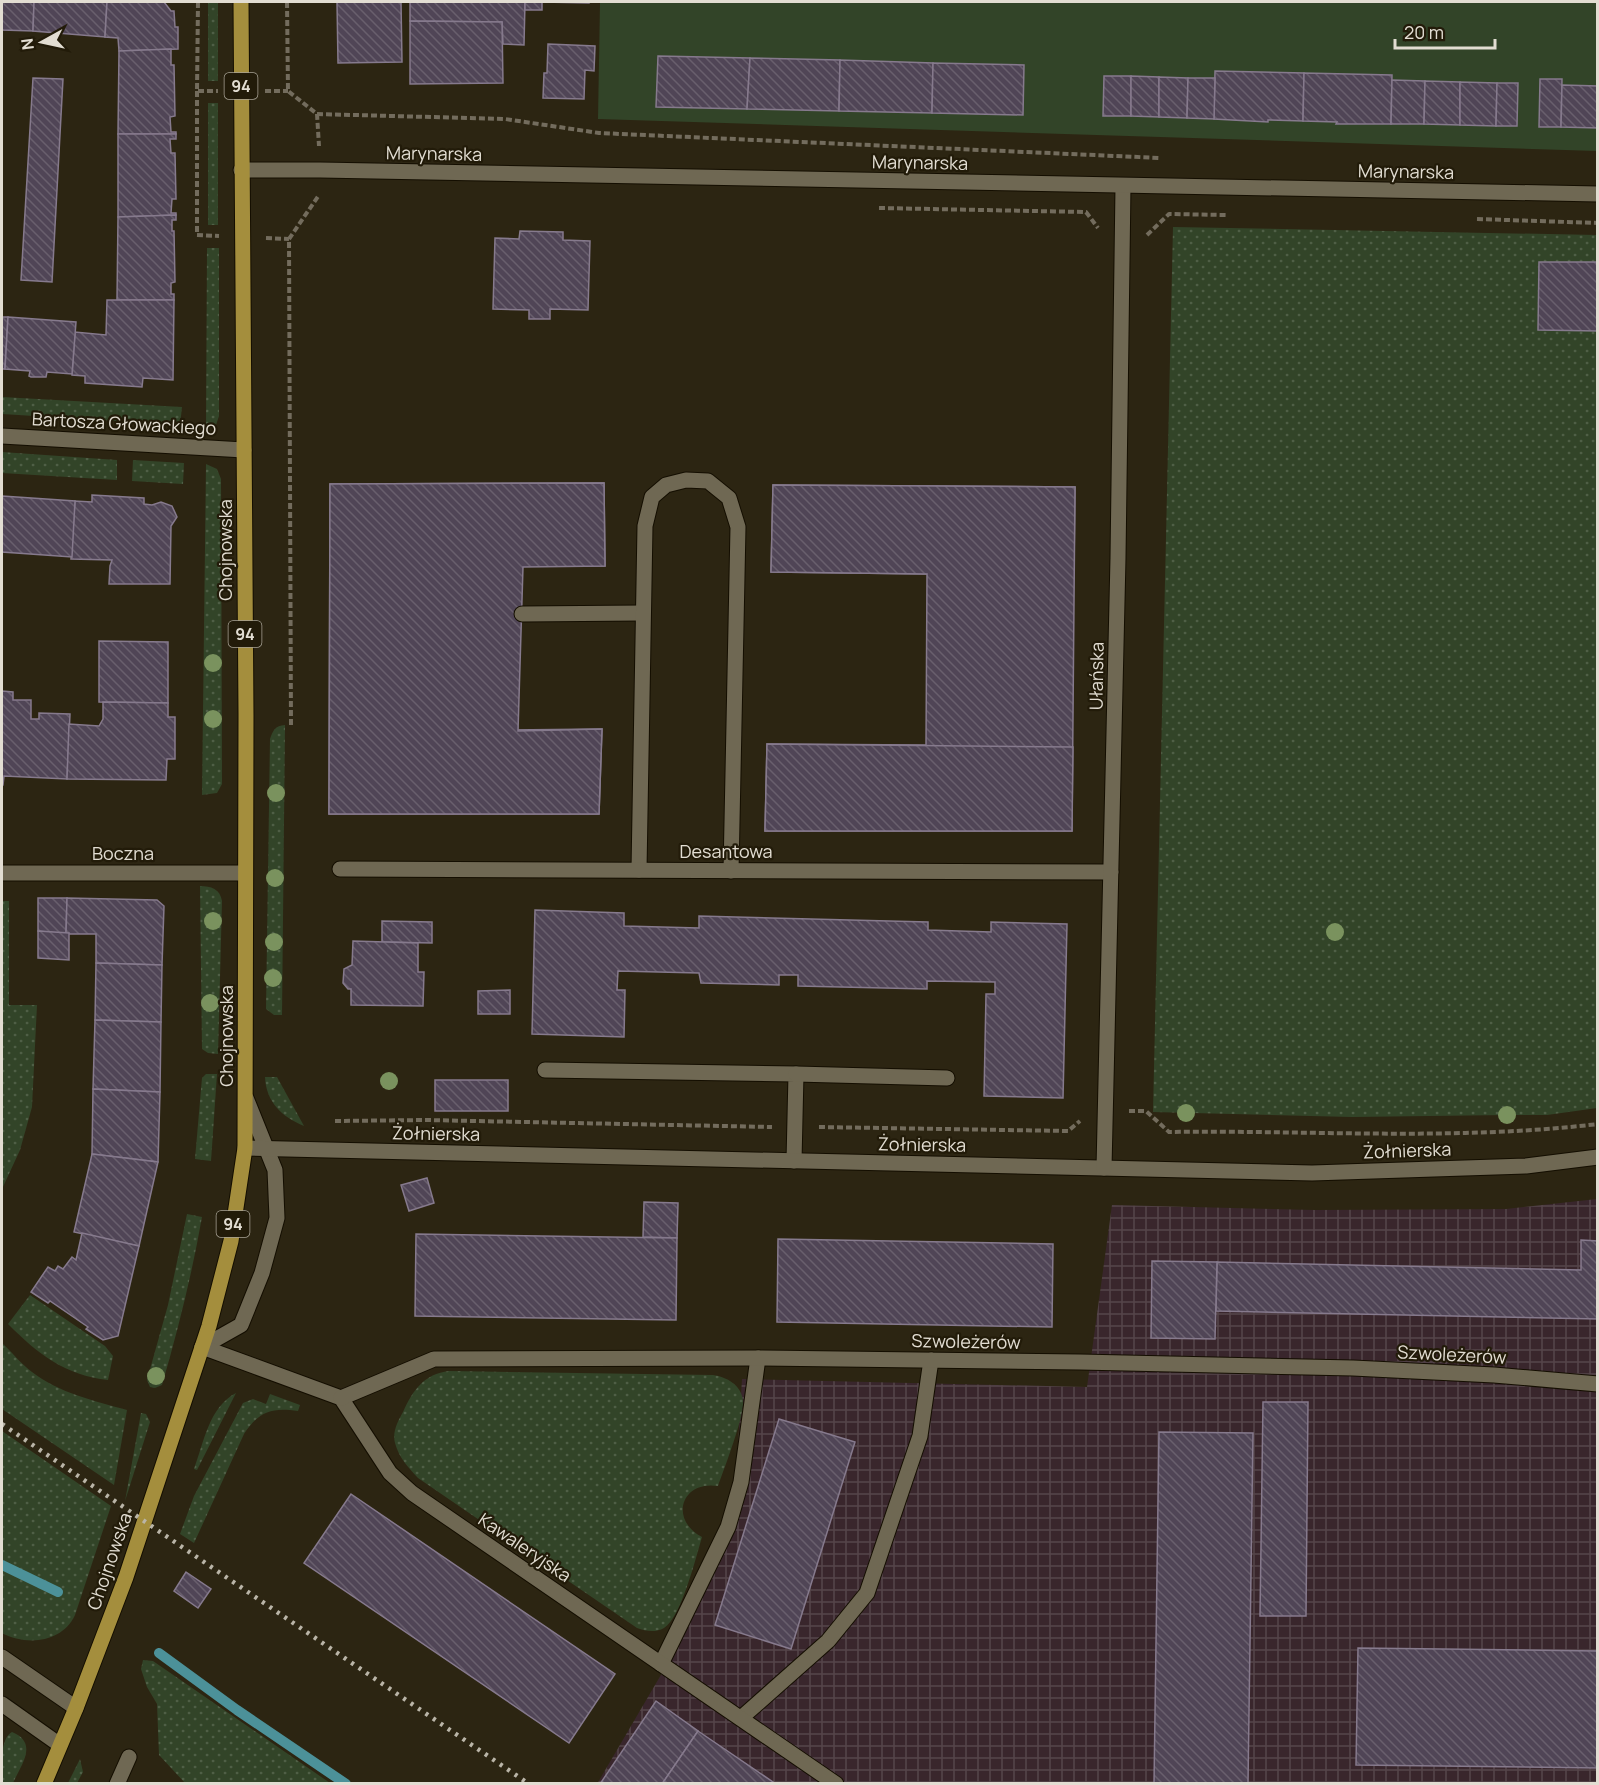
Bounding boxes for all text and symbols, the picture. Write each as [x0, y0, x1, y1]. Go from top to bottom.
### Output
north arrow [12, 12, 72, 72]
scale bar [1395, 12, 1496, 50]
text: 20 m [1404, 20, 1444, 44]
text: N [15, 37, 39, 51]
road number: 94 [224, 73, 258, 99]
street label: Marynarska [386, 140, 482, 166]
street label: Marynarska [872, 149, 968, 175]
street label: Marynarska [1358, 158, 1454, 184]
street label: Bartosza Głowackiego [31, 406, 217, 440]
street label: Chojnowska [213, 499, 237, 601]
road number: 94 [228, 621, 262, 647]
street label: Ułańska [1083, 642, 1109, 710]
street label: Desantowa [679, 839, 773, 863]
street label: Boczna [92, 841, 154, 865]
street label: Chojnowska [214, 985, 238, 1087]
street label: Żołnierska [392, 1120, 480, 1146]
street label: Żołnierska [878, 1131, 966, 1157]
street label: Żołnierska [1362, 1136, 1452, 1164]
road number: 94 [216, 1211, 250, 1237]
street label: Szwoleżerów [911, 1328, 1021, 1354]
street label: Szwoleżerów [1397, 1339, 1507, 1369]
street label: Kawaleryjska [474, 1507, 576, 1587]
street label: Chojnowska [81, 1509, 137, 1613]

